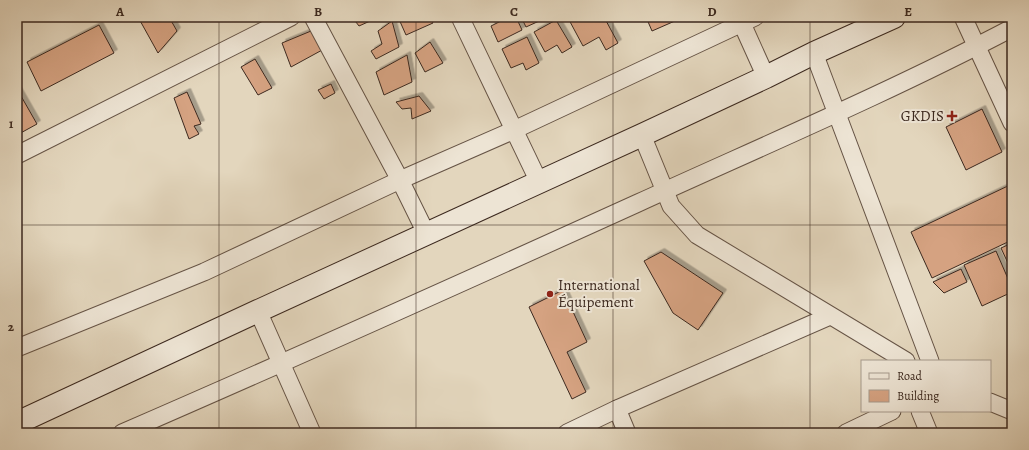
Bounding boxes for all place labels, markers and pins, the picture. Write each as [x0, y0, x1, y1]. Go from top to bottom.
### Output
place label: GKDIS [901, 106, 944, 126]
marker: GKDIS [947, 111, 957, 121]
place label: International Équipement [558, 275, 640, 312]
marker: International Équipement [545, 289, 555, 299]

